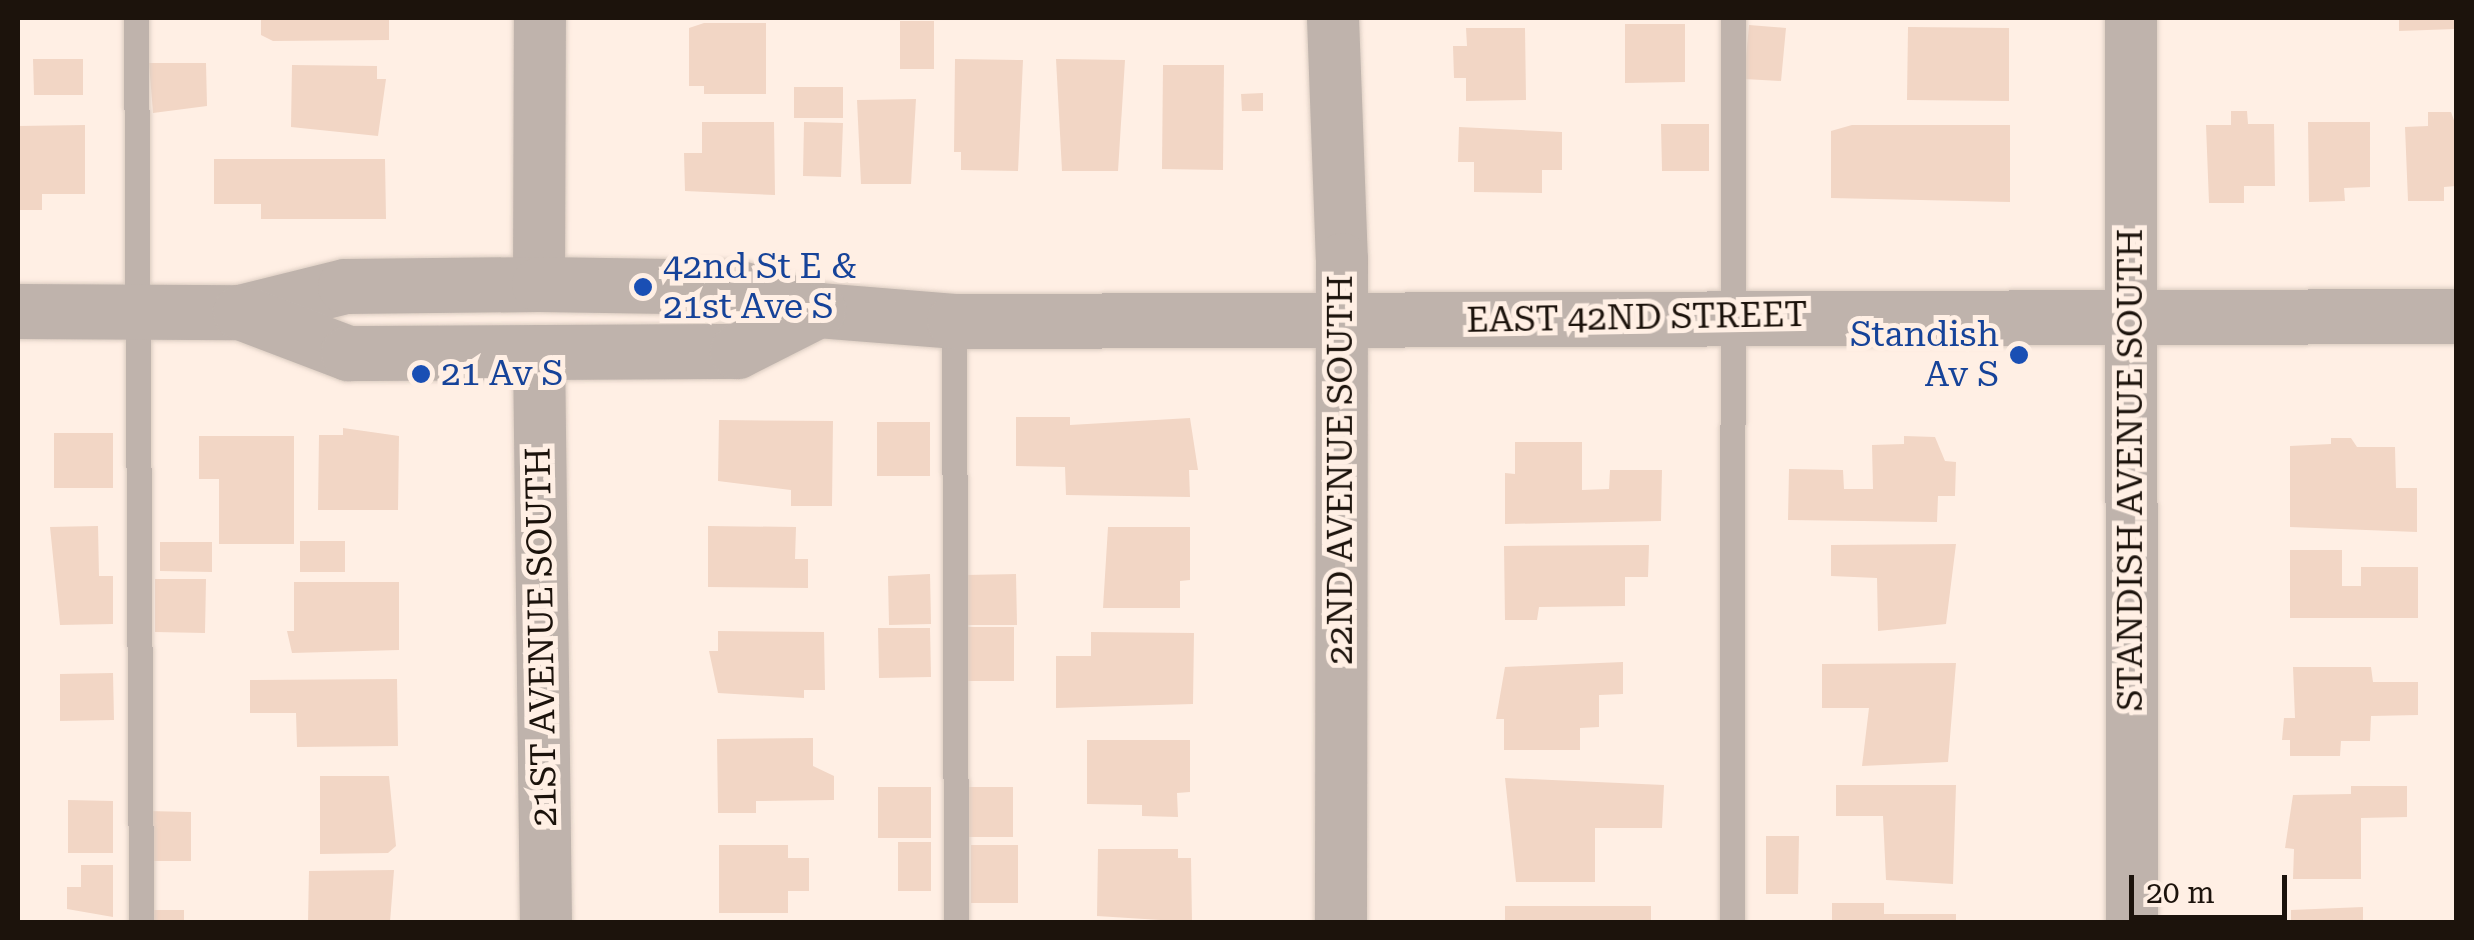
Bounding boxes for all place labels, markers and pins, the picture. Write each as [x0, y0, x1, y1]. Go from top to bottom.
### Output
place label: 42nd St E & 21st Ave S [663, 246, 857, 328]
marker: 42nd St E & 21st Ave S [632, 276, 654, 298]
place label: Standish Av S [1850, 314, 1999, 396]
marker: Standish Av S [2008, 344, 2030, 366]
place label: 21 Av S [441, 353, 563, 395]
marker: 21 Av S [410, 363, 432, 385]

